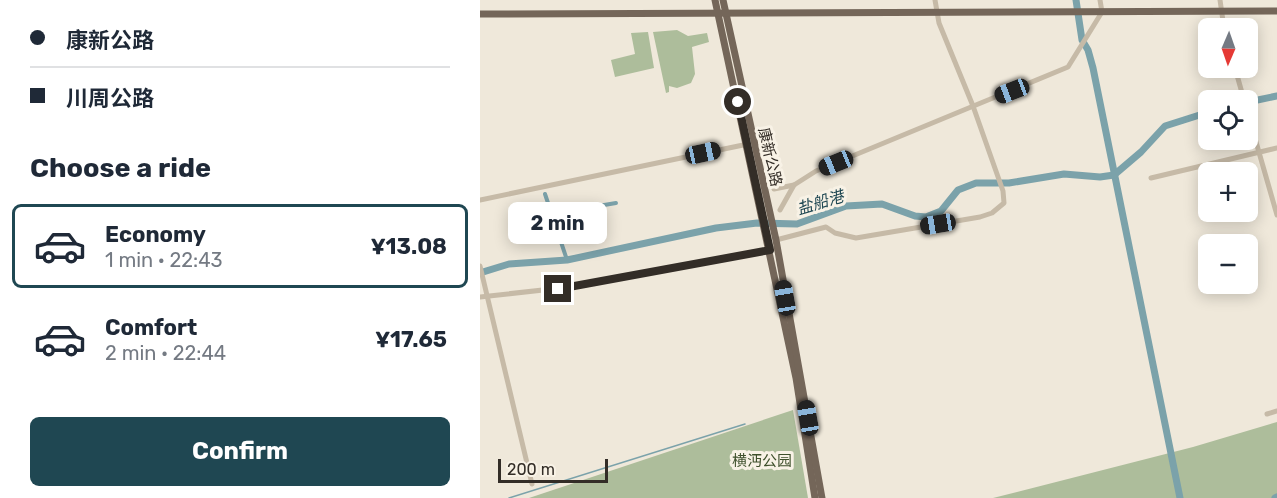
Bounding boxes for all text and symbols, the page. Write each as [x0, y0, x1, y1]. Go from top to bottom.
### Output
north arrow [1198, 18, 1258, 78]
map controls [1198, 18, 1258, 294]
text: 康新公路 [66, 27, 154, 54]
car [992, 76, 1032, 106]
text: 川周公路 [66, 85, 154, 112]
route start [724, 88, 751, 115]
button: locate [1198, 90, 1258, 150]
street label: 康新公路 [754, 126, 786, 188]
car [684, 140, 722, 166]
car [816, 148, 856, 178]
text: Choose a ride [30, 152, 211, 184]
button: + [1198, 162, 1258, 222]
water label: 盐船港 [794, 186, 848, 219]
callout: 2 min [508, 202, 608, 244]
text: 2 min [530, 211, 585, 235]
car [919, 212, 957, 236]
icon: car [33, 219, 87, 273]
text: Economy [105, 221, 206, 248]
text: ¥13.08 [370, 233, 447, 260]
button: − [1198, 234, 1258, 294]
text: 1 min · 22:43 [105, 248, 223, 272]
route end [544, 275, 571, 302]
car [773, 279, 797, 317]
icon: car [33, 312, 87, 366]
text: Comfort [105, 314, 197, 341]
text: ¥17.65 [375, 326, 447, 353]
text: 2 min · 22:44 [105, 341, 226, 365]
car [796, 399, 820, 437]
button: Confirm [30, 417, 450, 486]
park label: 横沔公园 [732, 452, 792, 470]
scale bar [498, 456, 608, 484]
text: 200 m [507, 460, 555, 479]

